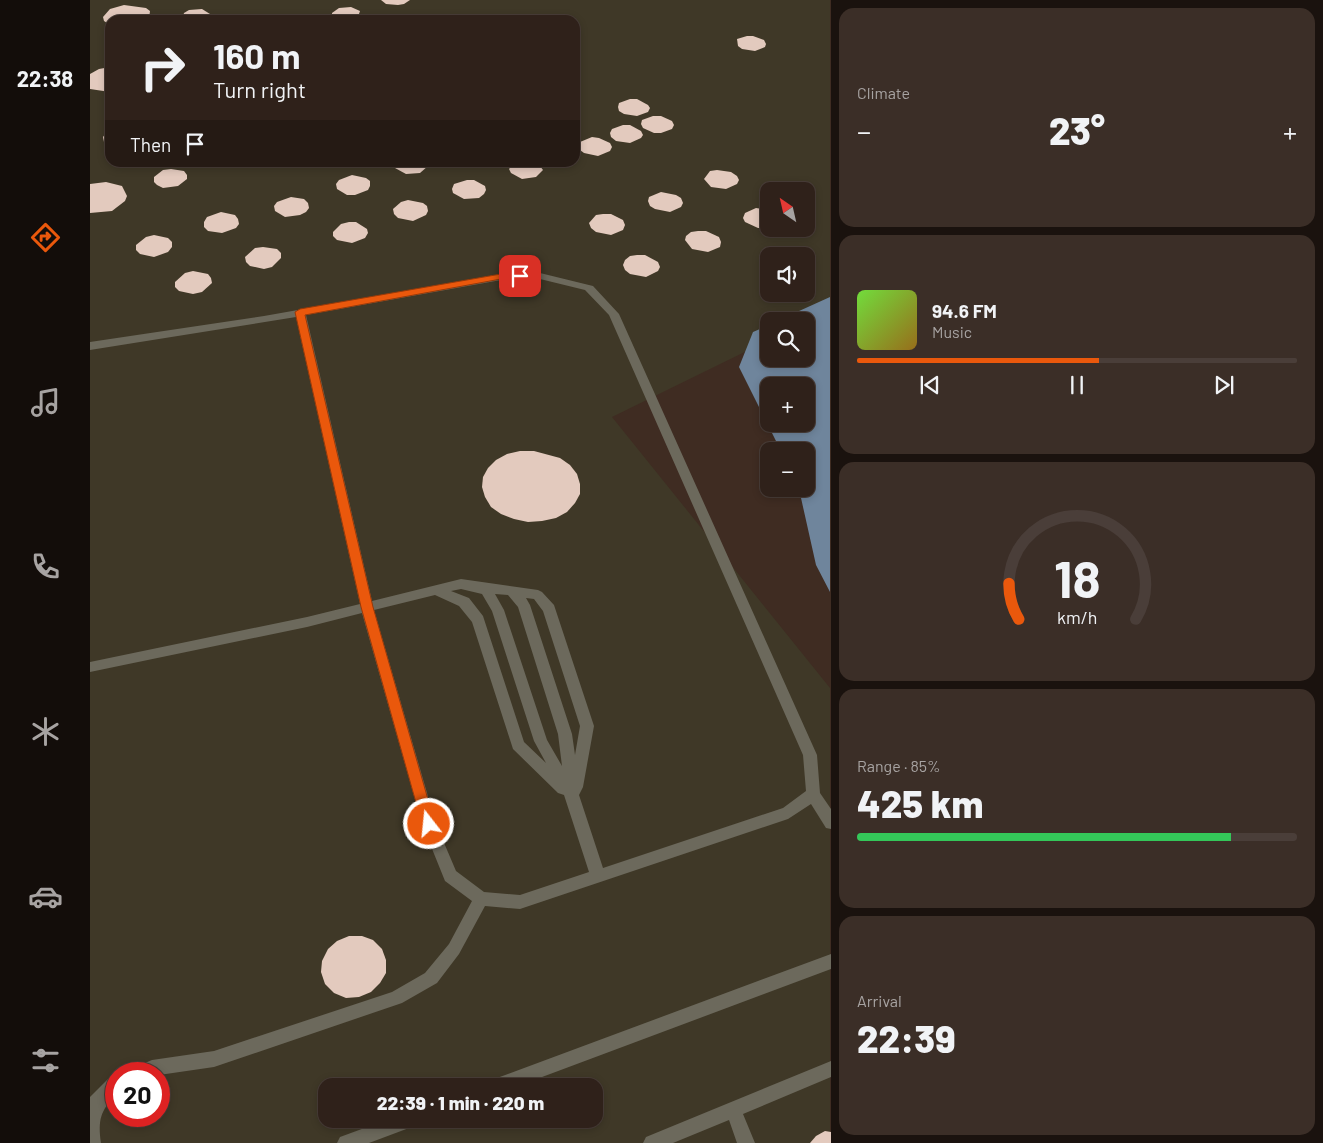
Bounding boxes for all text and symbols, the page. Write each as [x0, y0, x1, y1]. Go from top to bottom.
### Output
text: 160 m [213, 34, 300, 76]
icon: right [130, 35, 195, 100]
text: 22:38 [17, 65, 73, 91]
text: Turn right [213, 76, 306, 102]
text: Climate [857, 83, 910, 102]
text: 23° [1049, 107, 1105, 153]
text: − [857, 114, 871, 148]
text: + [1283, 114, 1297, 148]
icon: arrive [181, 130, 209, 158]
text: Then [130, 133, 171, 156]
north arrow [760, 182, 815, 238]
map controls [760, 182, 815, 497]
icon: directions [28, 220, 63, 255]
button: sound [760, 247, 815, 302]
pin [499, 255, 541, 297]
icon: arrive [506, 262, 534, 290]
text: 94.6 FM [932, 299, 997, 322]
button: search [760, 312, 815, 367]
text: Music [932, 322, 972, 341]
icon: previous [916, 371, 944, 399]
icon: pause [1063, 371, 1091, 399]
icon: next [1210, 371, 1238, 399]
button: + [760, 377, 815, 432]
icon: music [28, 385, 63, 420]
button: − [760, 442, 815, 497]
text: 18 [1054, 546, 1100, 608]
icon: phone [28, 549, 63, 584]
text: km/h [1057, 606, 1097, 628]
icon: climate [28, 714, 63, 749]
text: Range · 85% [857, 756, 941, 775]
text: 425 km [857, 780, 983, 826]
position arrow [402, 797, 454, 849]
icon: car [28, 879, 63, 914]
text: Arrival [857, 991, 902, 1010]
text: 22:39 [857, 1015, 955, 1061]
icon: filters [28, 1043, 63, 1078]
speed limit sign: 20 [105, 1062, 170, 1127]
text: 22:39 · 1 min · 220 m [377, 1091, 544, 1114]

